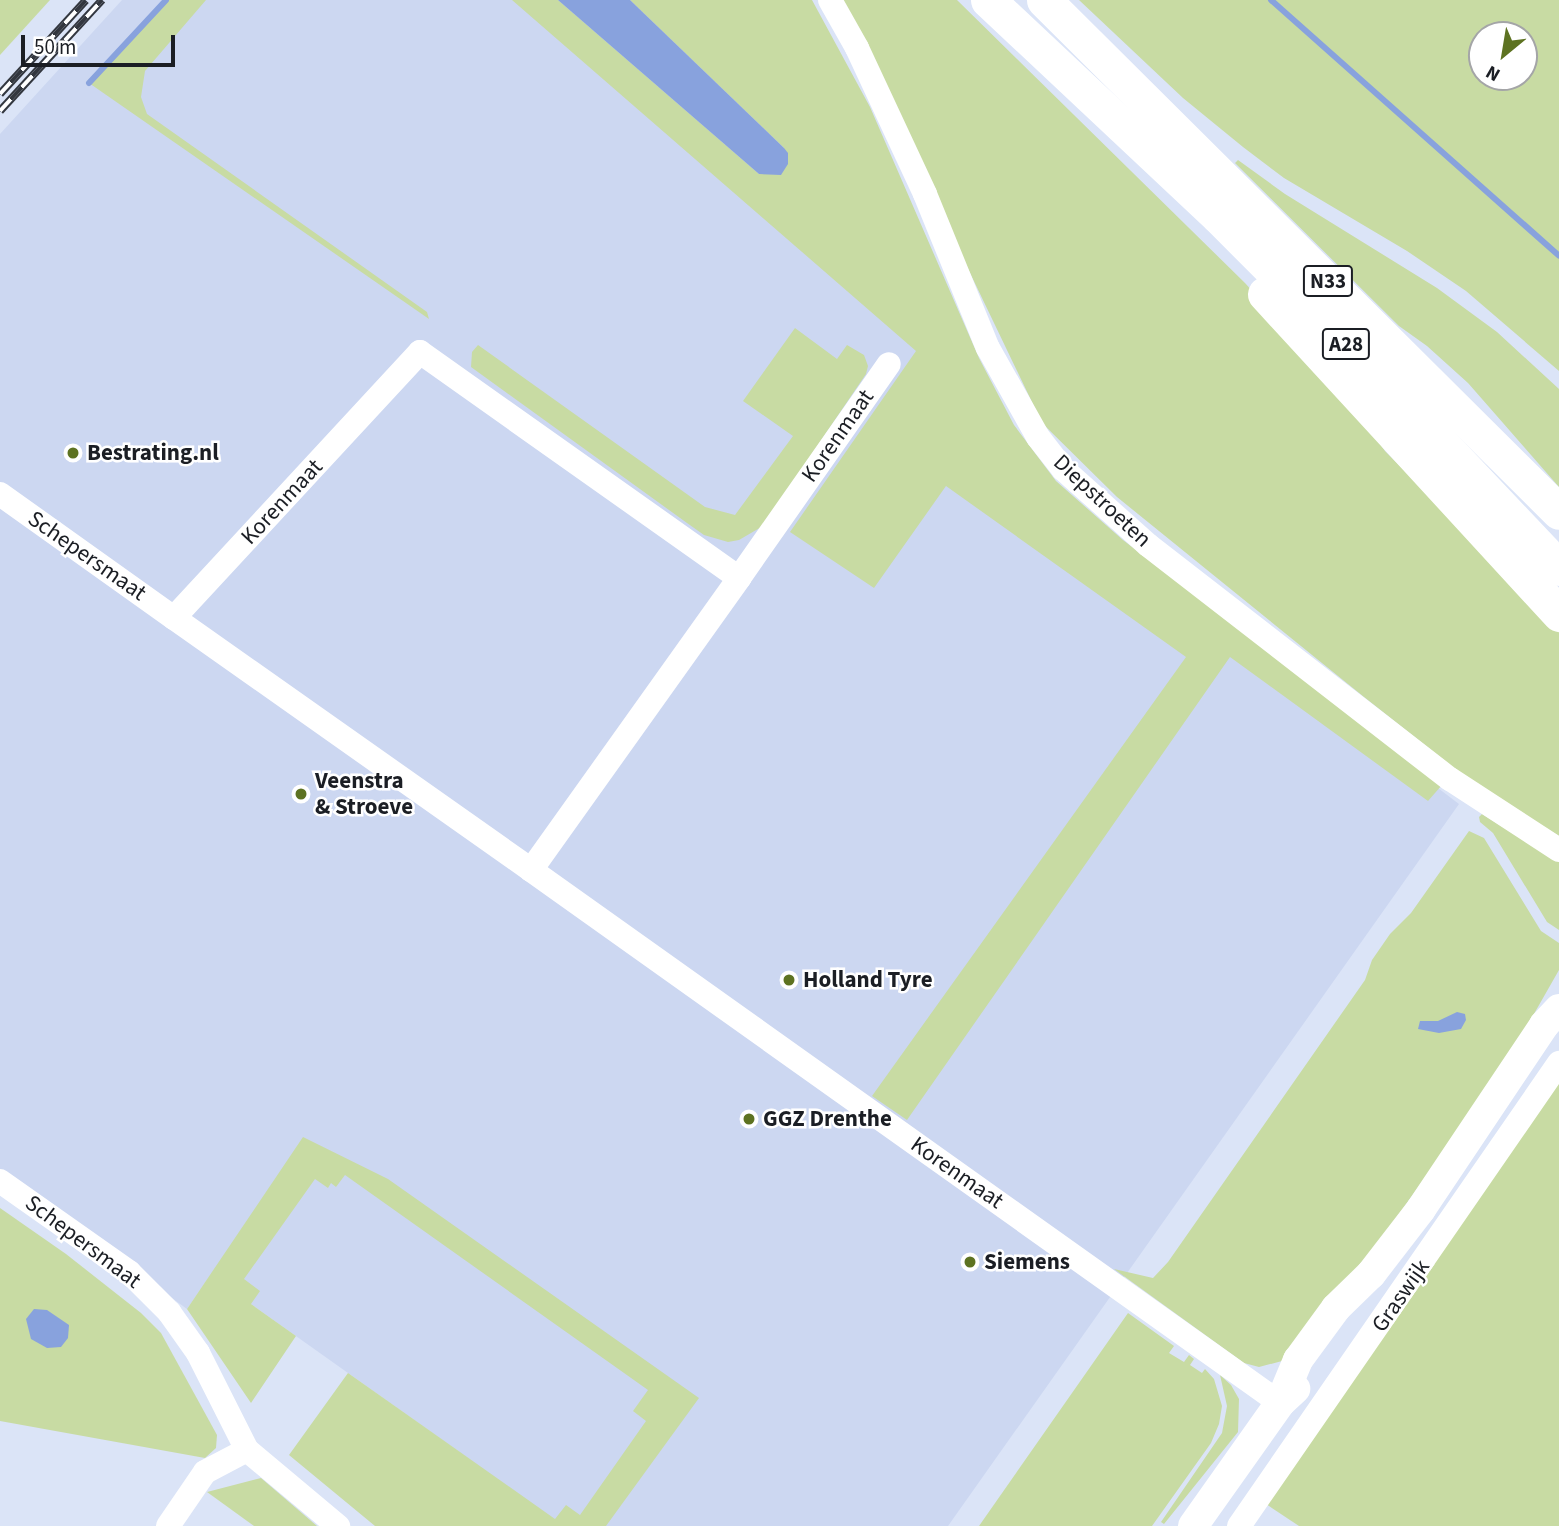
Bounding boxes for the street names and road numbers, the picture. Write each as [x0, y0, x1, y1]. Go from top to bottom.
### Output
road number: N33 [1302, 264, 1354, 298]
road number: A28 [1322, 326, 1370, 362]
street label: Korenmaat [796, 384, 880, 488]
street label: Diepstroeten [1047, 449, 1157, 553]
street label: Korenmaat [235, 453, 329, 551]
street label: Schepersmaat [23, 505, 151, 607]
street label: Korenmaat [905, 1131, 1009, 1215]
street label: Schepersmaat [20, 1189, 146, 1295]
street label: Graswijk [1366, 1254, 1436, 1338]

